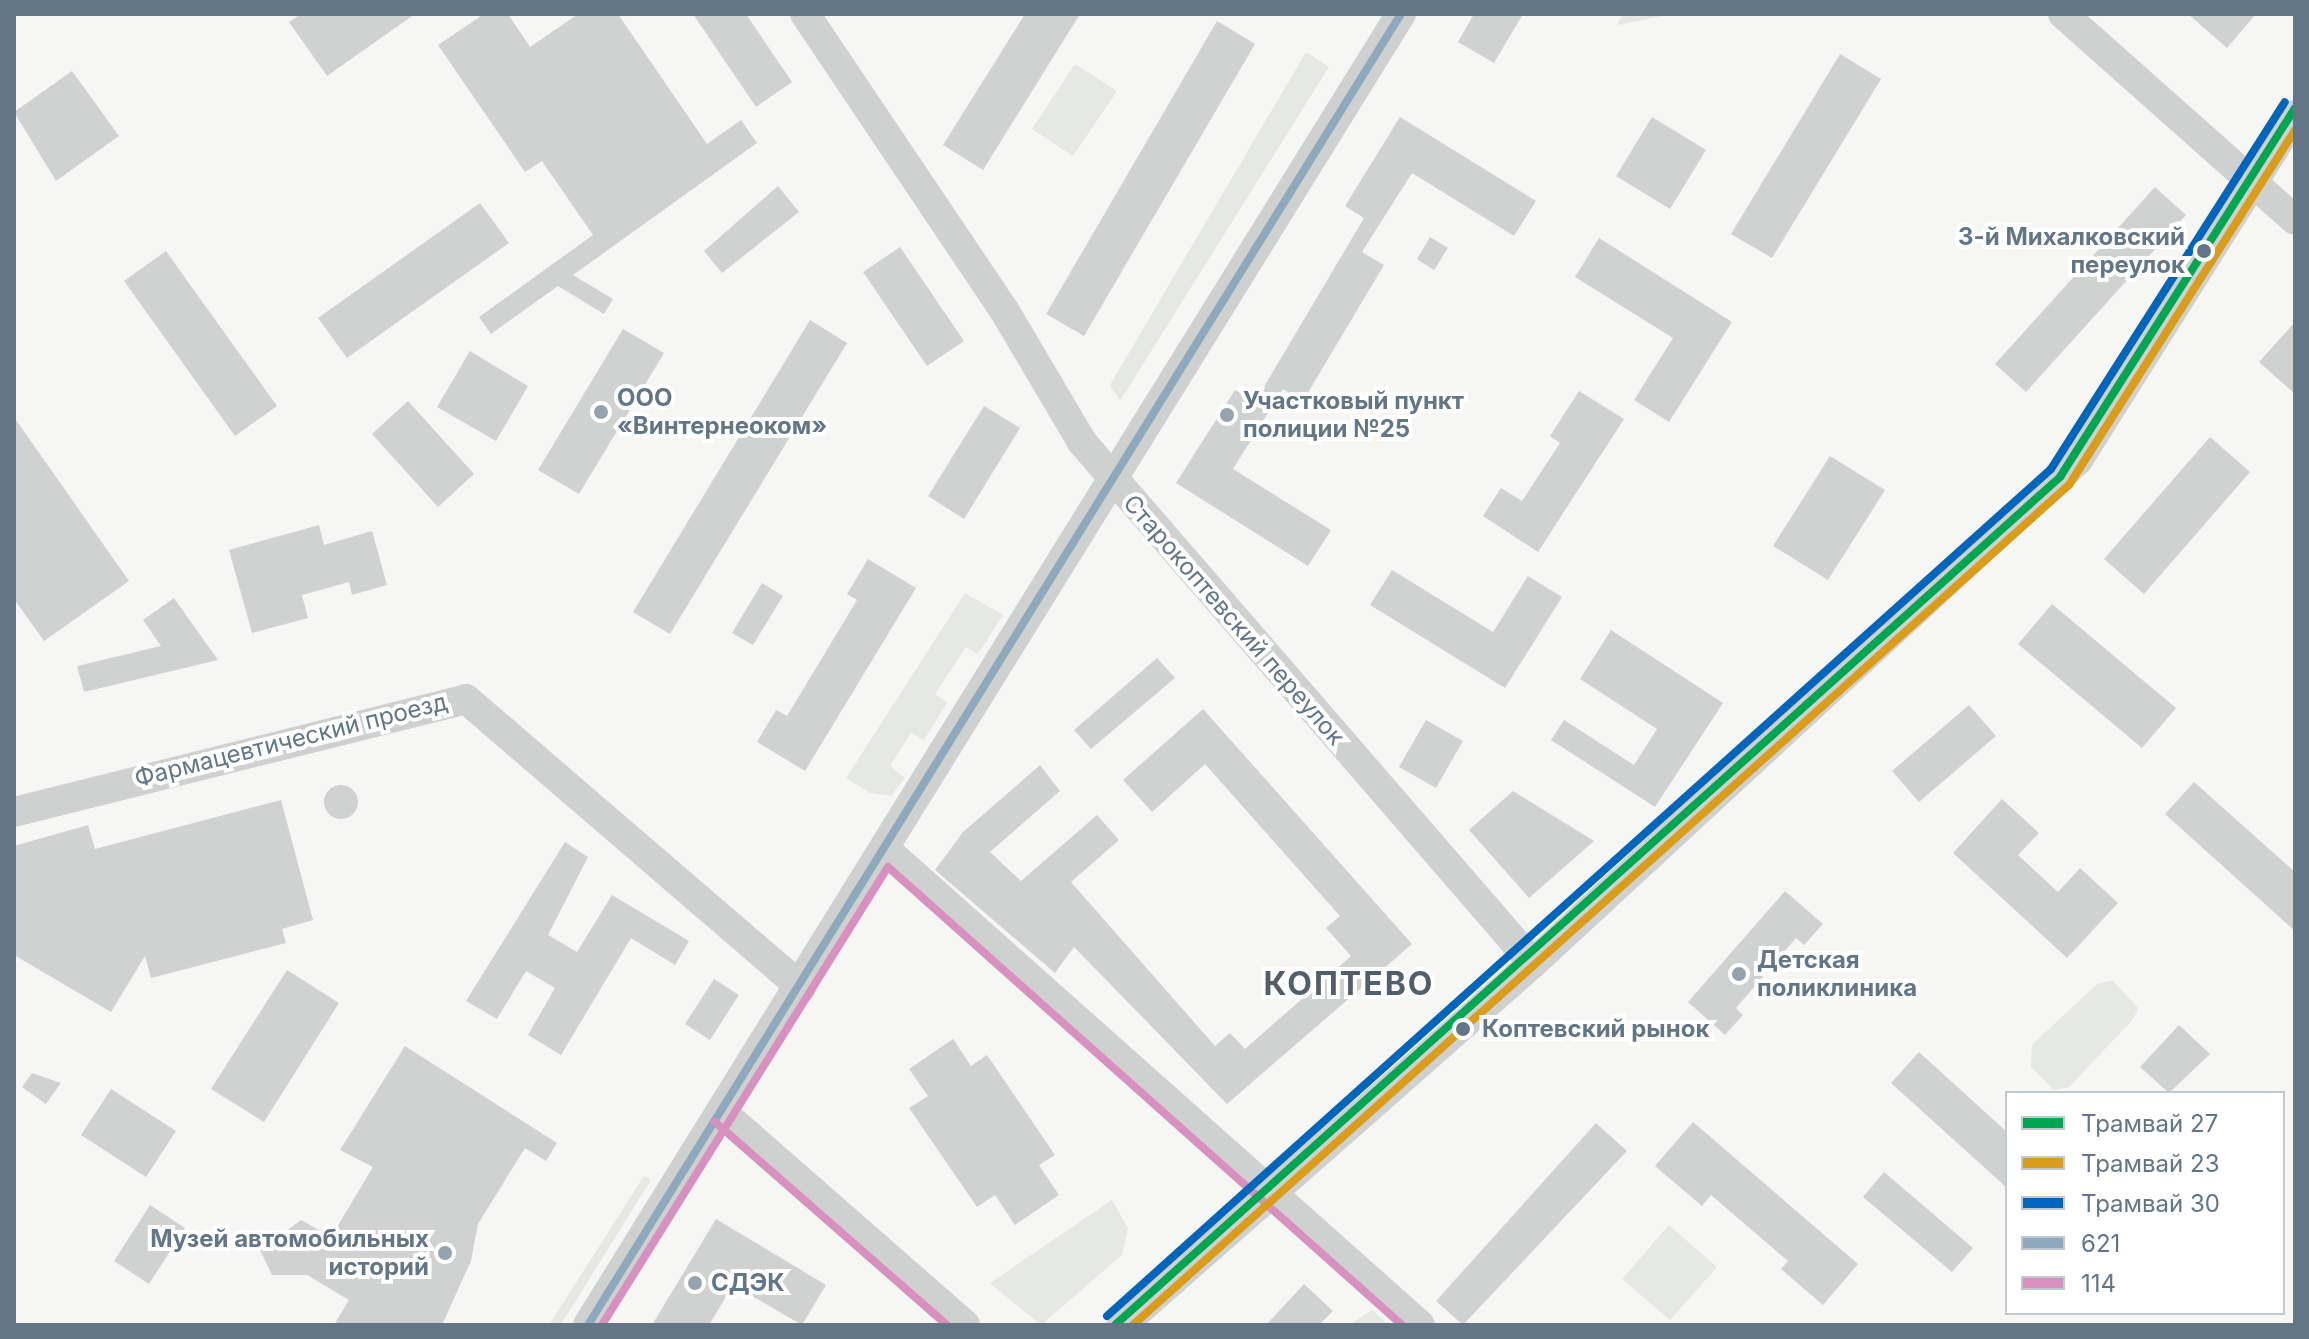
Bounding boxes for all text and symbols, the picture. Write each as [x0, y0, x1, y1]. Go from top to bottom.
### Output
place label: 3-й Михалковский переулок [1958, 223, 2185, 279]
marker: 3-й Михалковский переулок [2192, 239, 2216, 263]
place label: ООО «Винтернеоком» [617, 384, 827, 440]
place label: Участковый пункт полиции №25 [1243, 387, 1464, 443]
marker: ООО «Винтернеоком» [592, 403, 610, 421]
marker: Участковый пункт полиции №25 [1218, 406, 1236, 424]
street label: Старокоптевский переулок [1117, 489, 1351, 751]
street label: Фармацевтический проезд [132, 687, 450, 793]
place label: Детская поликлиника [1757, 946, 1917, 1002]
marker: Детская поликлиника [1728, 963, 1750, 985]
district label: КОПТЕВО [1264, 965, 1434, 1003]
place label: Коптевский рынок [1482, 1015, 1709, 1043]
marker: Коптевский рынок [1451, 1017, 1475, 1041]
legend [2005, 1091, 2285, 1315]
text: Трамвай 27 [2081, 1109, 2218, 1138]
text: Трамвай 23 [2081, 1149, 2219, 1178]
text: Трамвай 30 [2081, 1189, 2220, 1218]
place label: Музей автомобильных историй [150, 1225, 429, 1281]
text: 621 [2081, 1229, 2120, 1258]
marker: Музей автомобильных историй [436, 1244, 454, 1262]
place label: СДЭК [711, 1269, 785, 1297]
text: 114 [2081, 1269, 2116, 1298]
marker: СДЭК [686, 1274, 704, 1292]

